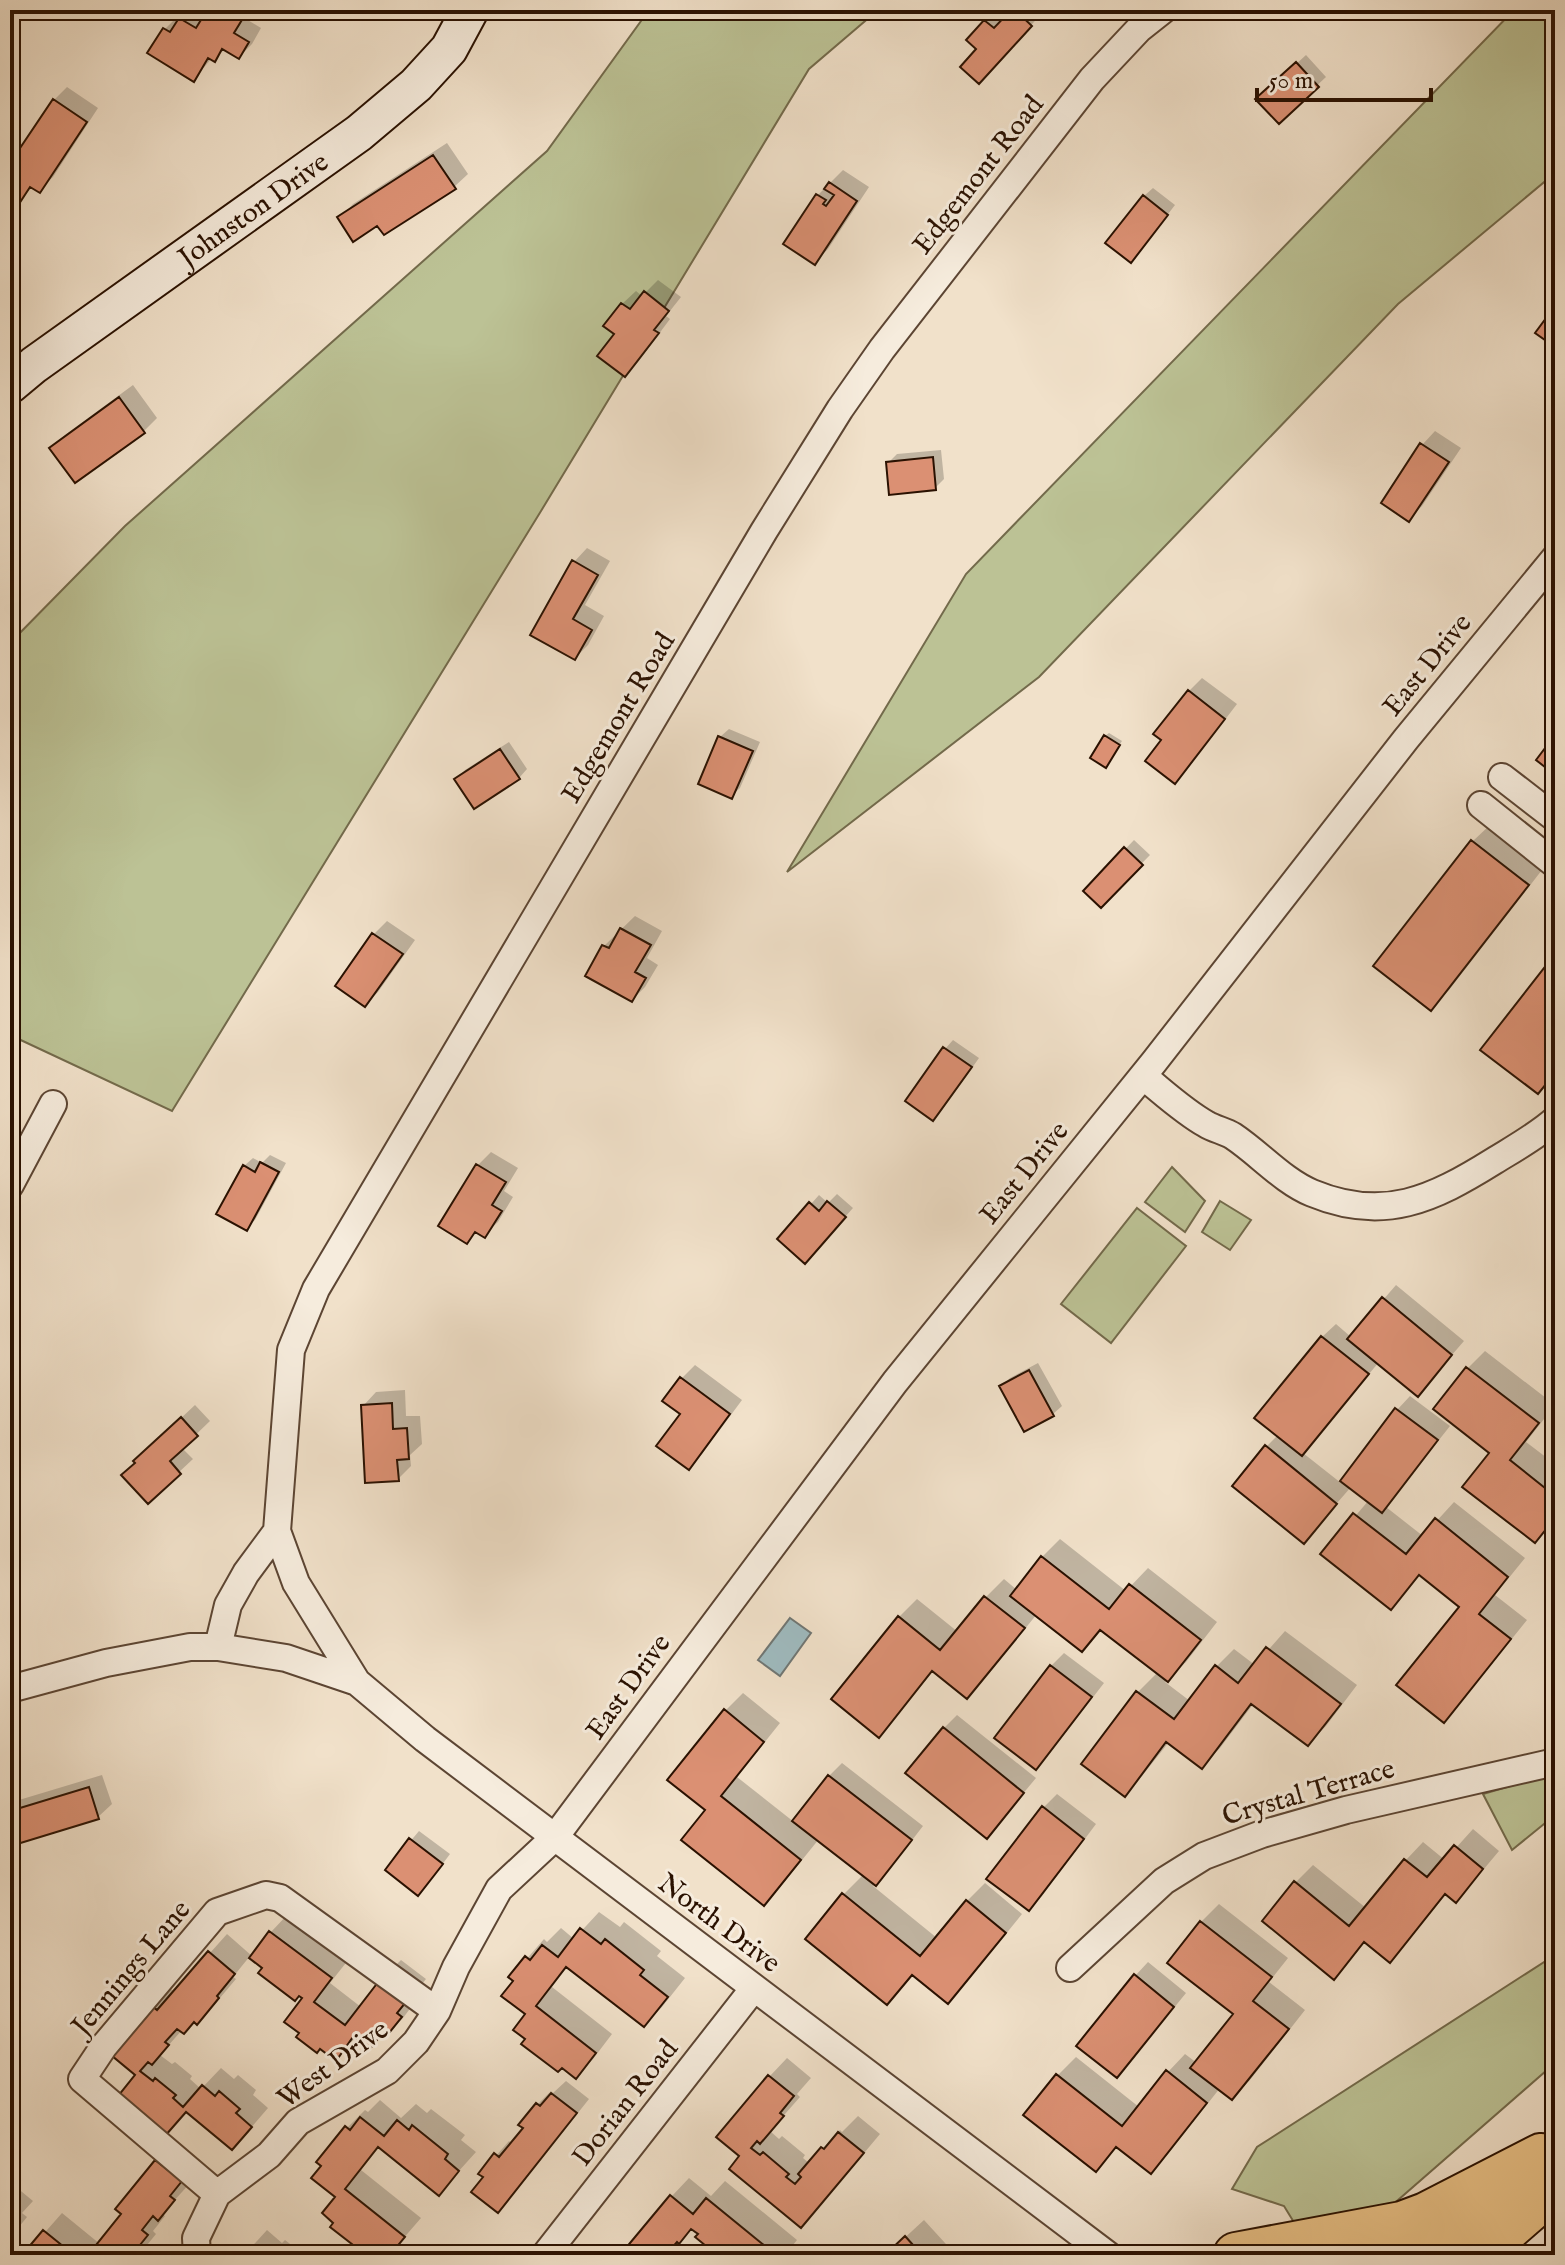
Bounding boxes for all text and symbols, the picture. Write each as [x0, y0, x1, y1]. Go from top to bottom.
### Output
scale bar [1257, 52, 1431, 102]
text: 50 m [1269, 66, 1313, 97]
street label: Edgemont Road [906, 89, 1052, 262]
street label: Johnston Drive [170, 145, 336, 278]
street label: East Drive [1376, 607, 1480, 724]
street label: Edgemont Road [555, 627, 684, 810]
street label: East Drive [973, 1115, 1077, 1232]
street label: East Drive [579, 1628, 679, 1747]
street label: Crystal Terrace [1218, 1752, 1399, 1835]
street label: North Drive [650, 1867, 787, 1982]
street label: Jennings Lane [63, 1893, 199, 2046]
street label: West Drive [271, 2013, 396, 2117]
street label: Dorian Road [565, 2033, 686, 2174]

